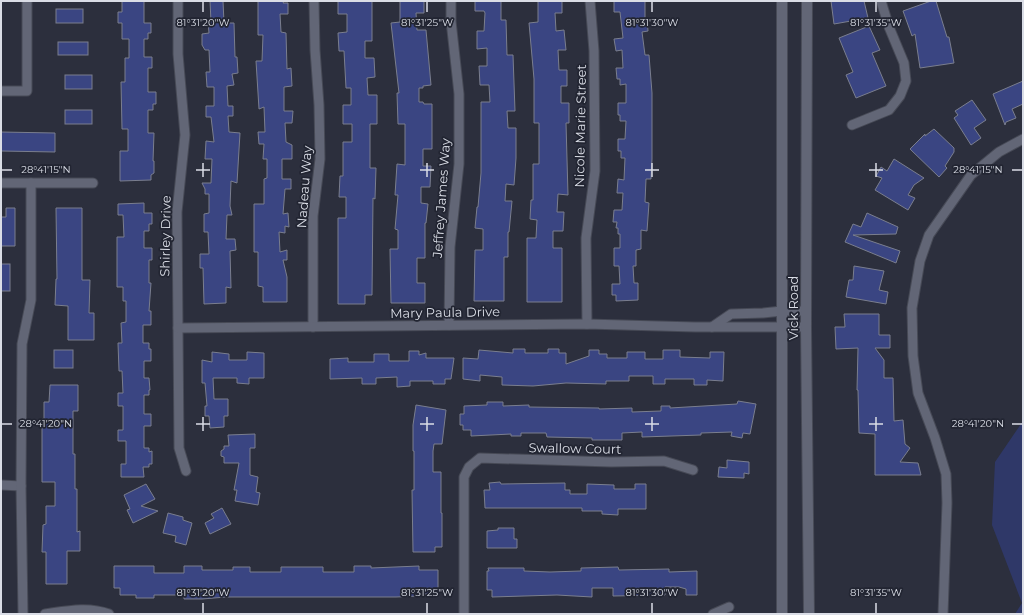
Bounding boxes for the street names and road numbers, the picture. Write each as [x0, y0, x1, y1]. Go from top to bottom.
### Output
street label: Nicole Marie Street [571, 64, 589, 188]
street label: Jeffrey James Way [429, 137, 453, 260]
street label: Nadeau Way [293, 144, 315, 229]
street label: Shirley Drive [156, 195, 174, 277]
street label: Vick Road [785, 276, 801, 340]
street label: Mary Paula Drive [390, 303, 500, 321]
street label: Swallow Court [528, 439, 622, 457]

